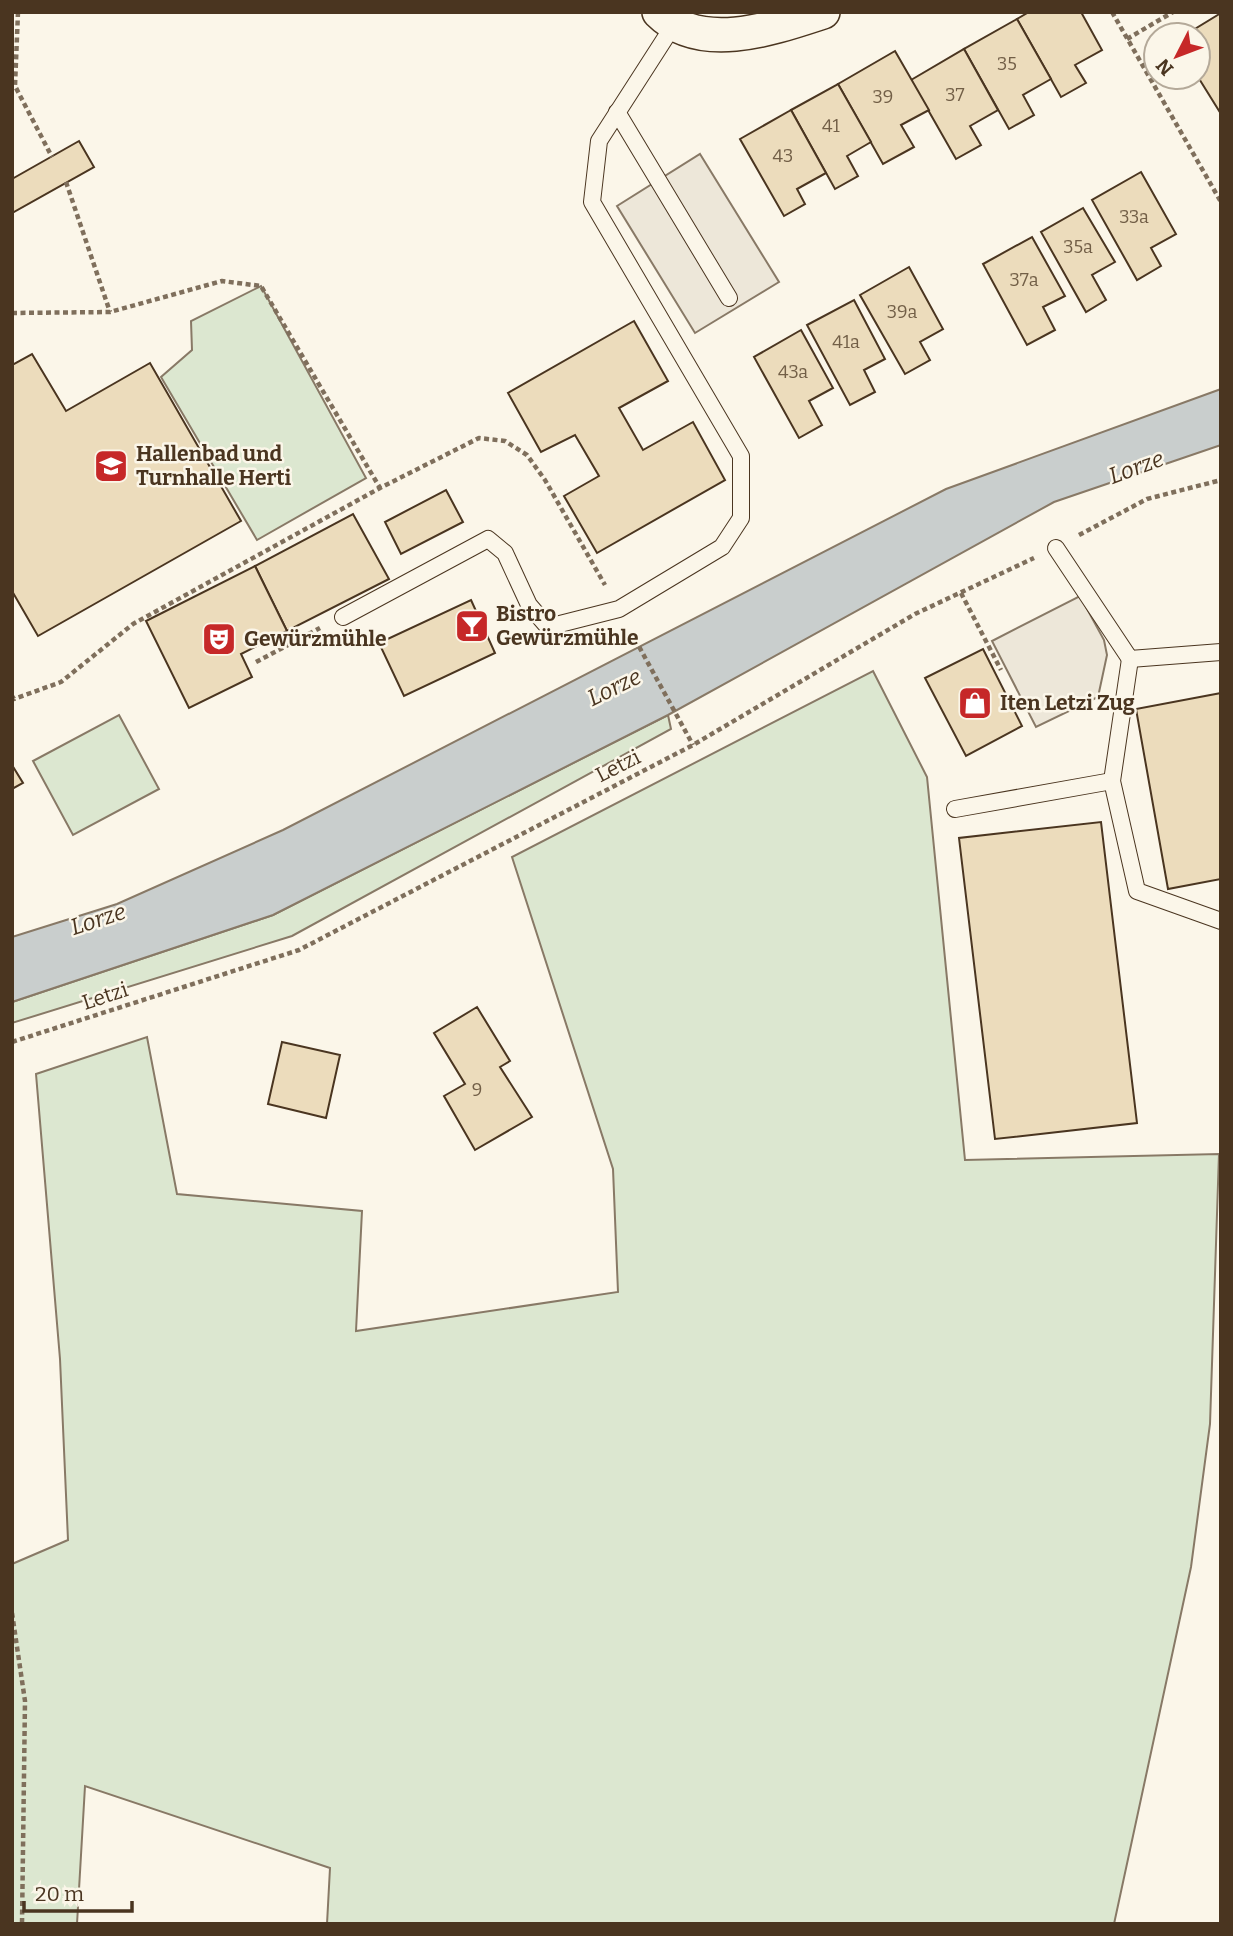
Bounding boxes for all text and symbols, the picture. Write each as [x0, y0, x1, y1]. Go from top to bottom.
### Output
north arrow [1142, 21, 1212, 91]
house number: 35 [997, 53, 1017, 75]
text: N [1151, 54, 1178, 80]
house number: 37 [945, 84, 965, 106]
house number: 39 [873, 86, 893, 108]
house number: 41 [822, 115, 841, 137]
house number: 43 [773, 145, 793, 167]
house number: 33a [1119, 206, 1149, 228]
house number: 35a [1063, 236, 1093, 258]
house number: 37a [1009, 269, 1039, 291]
house number: 39a [887, 301, 917, 323]
house number: 41a [832, 331, 860, 353]
house number: 43a [778, 361, 808, 383]
place label: Hallenbad und Turnhalle Herti [136, 441, 292, 491]
water label: Lorze [1105, 444, 1168, 490]
school or university icon: Hallenbad und Turnhalle Herti [92, 447, 130, 485]
place label: Bistro Gewürzmühle [496, 601, 638, 651]
bar icon: Bistro Gewürzmühle [453, 607, 491, 645]
theatre icon: Gewürzmühle [200, 620, 238, 658]
place label: Gewürzmühle [244, 626, 386, 652]
water label: Lorze [582, 662, 646, 712]
shop icon: Iten Letzi Zug [956, 684, 994, 722]
place label: Iten Letzi Zug [1000, 690, 1135, 716]
street label: Letzi [591, 744, 645, 788]
water label: Lorze [67, 897, 130, 941]
street label: Letzi [79, 976, 131, 1016]
house number: 9 [472, 1079, 482, 1101]
scale bar [24, 1870, 133, 1914]
text: 20 m [35, 1881, 84, 1907]

